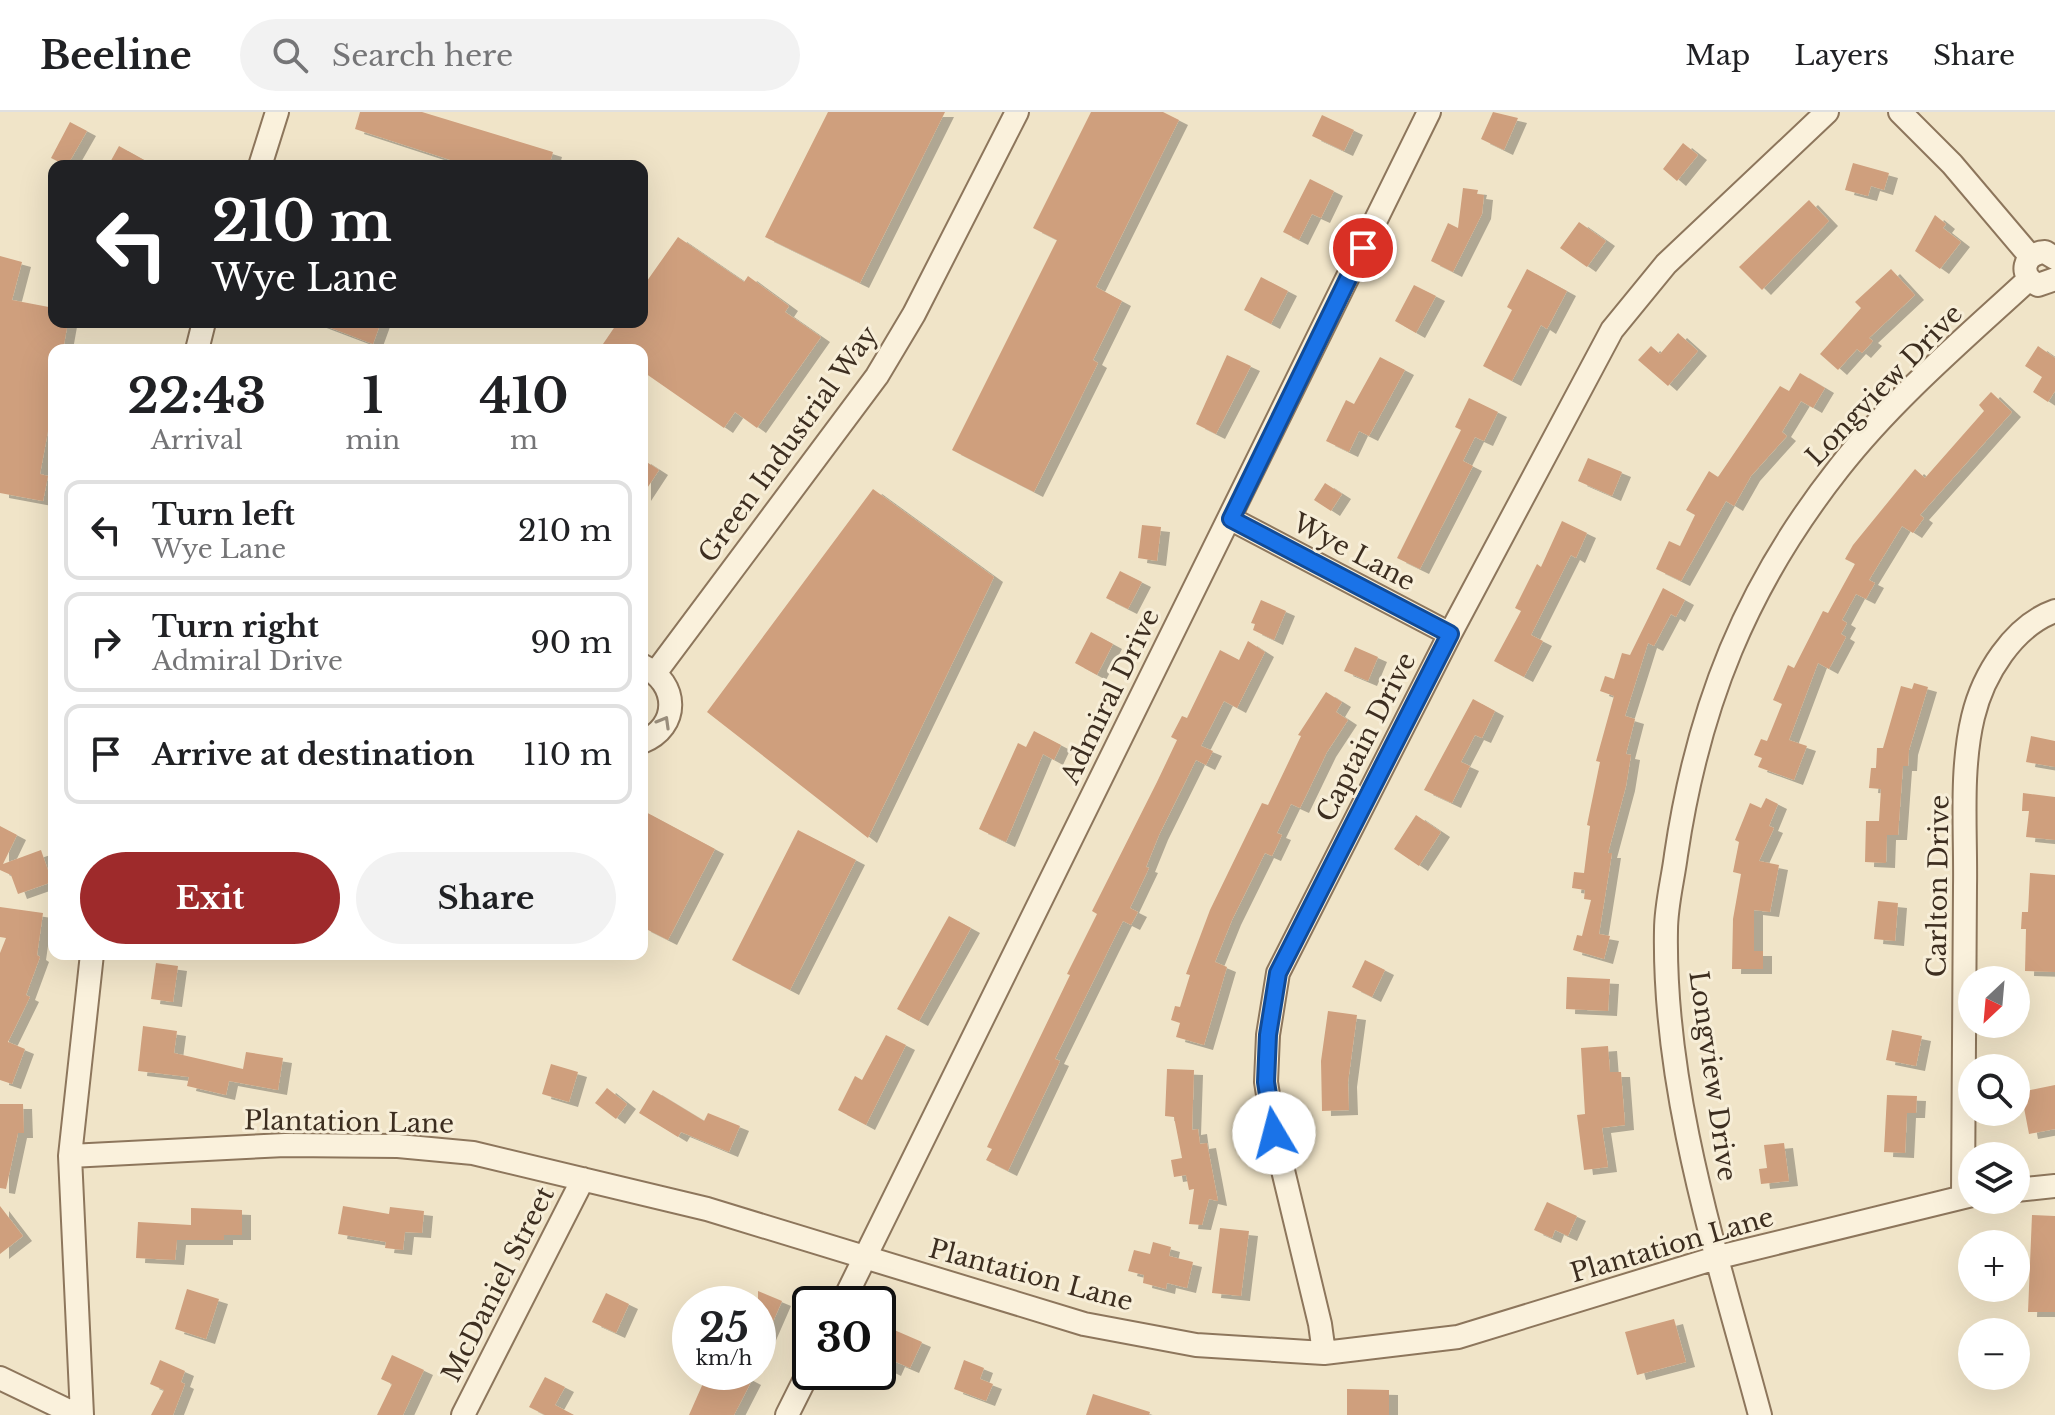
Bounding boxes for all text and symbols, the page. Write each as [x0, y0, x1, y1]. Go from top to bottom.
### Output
search box [240, 19, 800, 91]
text: Beeline [40, 32, 192, 79]
icon: search [268, 33, 312, 77]
text: Search here [332, 37, 513, 74]
text: Map [1685, 38, 1750, 73]
text: Layers [1794, 38, 1889, 73]
text: Share [1933, 38, 2015, 73]
text: 210 m [212, 187, 392, 256]
icon: left [80, 192, 184, 296]
pin [1329, 214, 1397, 282]
icon: arrive [1341, 226, 1385, 270]
text: Wye Lane [212, 256, 398, 301]
street label: Longview Drive [1799, 298, 1969, 472]
street label: Green Industrial Way [691, 319, 885, 568]
text: 22:43 [127, 366, 266, 426]
text: 1 [362, 366, 383, 426]
text: 410 [480, 366, 569, 426]
text: Arrival [151, 424, 243, 456]
text: min [345, 424, 400, 456]
text: m [510, 424, 538, 456]
text: Turn left [152, 496, 295, 533]
street label: Wye Lane [1286, 506, 1421, 598]
icon: left [84, 508, 128, 552]
text: 210 m [518, 512, 612, 549]
text: Wye Lane [152, 533, 286, 565]
street label: Admiral Drive [1053, 603, 1166, 790]
text: Turn right [152, 608, 319, 645]
icon: right [84, 620, 128, 664]
text: 90 m [530, 624, 612, 661]
text: Admiral Drive [152, 645, 343, 677]
street label: Captain Drive [1310, 647, 1422, 827]
one-way arrow [654, 716, 670, 731]
icon: arrive [84, 732, 128, 776]
text: Arrive at destination [152, 736, 475, 773]
text: 110 m [523, 736, 612, 773]
street label: Carlton Drive [1920, 794, 1956, 978]
button: Exit [80, 852, 340, 944]
button: Share [356, 852, 616, 944]
north arrow [1958, 966, 2030, 1038]
map controls [1958, 966, 2030, 1390]
street label: Longview Drive [1682, 969, 1744, 1183]
button: search [1958, 1054, 2030, 1126]
position arrow [1232, 1091, 1316, 1175]
street label: Plantation Lane [244, 1104, 454, 1140]
button: layers [1958, 1142, 2030, 1214]
street label: McDaniel Street [435, 1181, 561, 1387]
street label: Plantation Lane [1567, 1201, 1777, 1289]
button: + [1958, 1230, 2030, 1302]
street label: Plantation Lane [925, 1232, 1137, 1318]
speed limit sign: 30 [792, 1286, 896, 1390]
text: 25 [699, 1303, 749, 1353]
button: − [1958, 1318, 2030, 1390]
text: km/h [696, 1346, 752, 1370]

